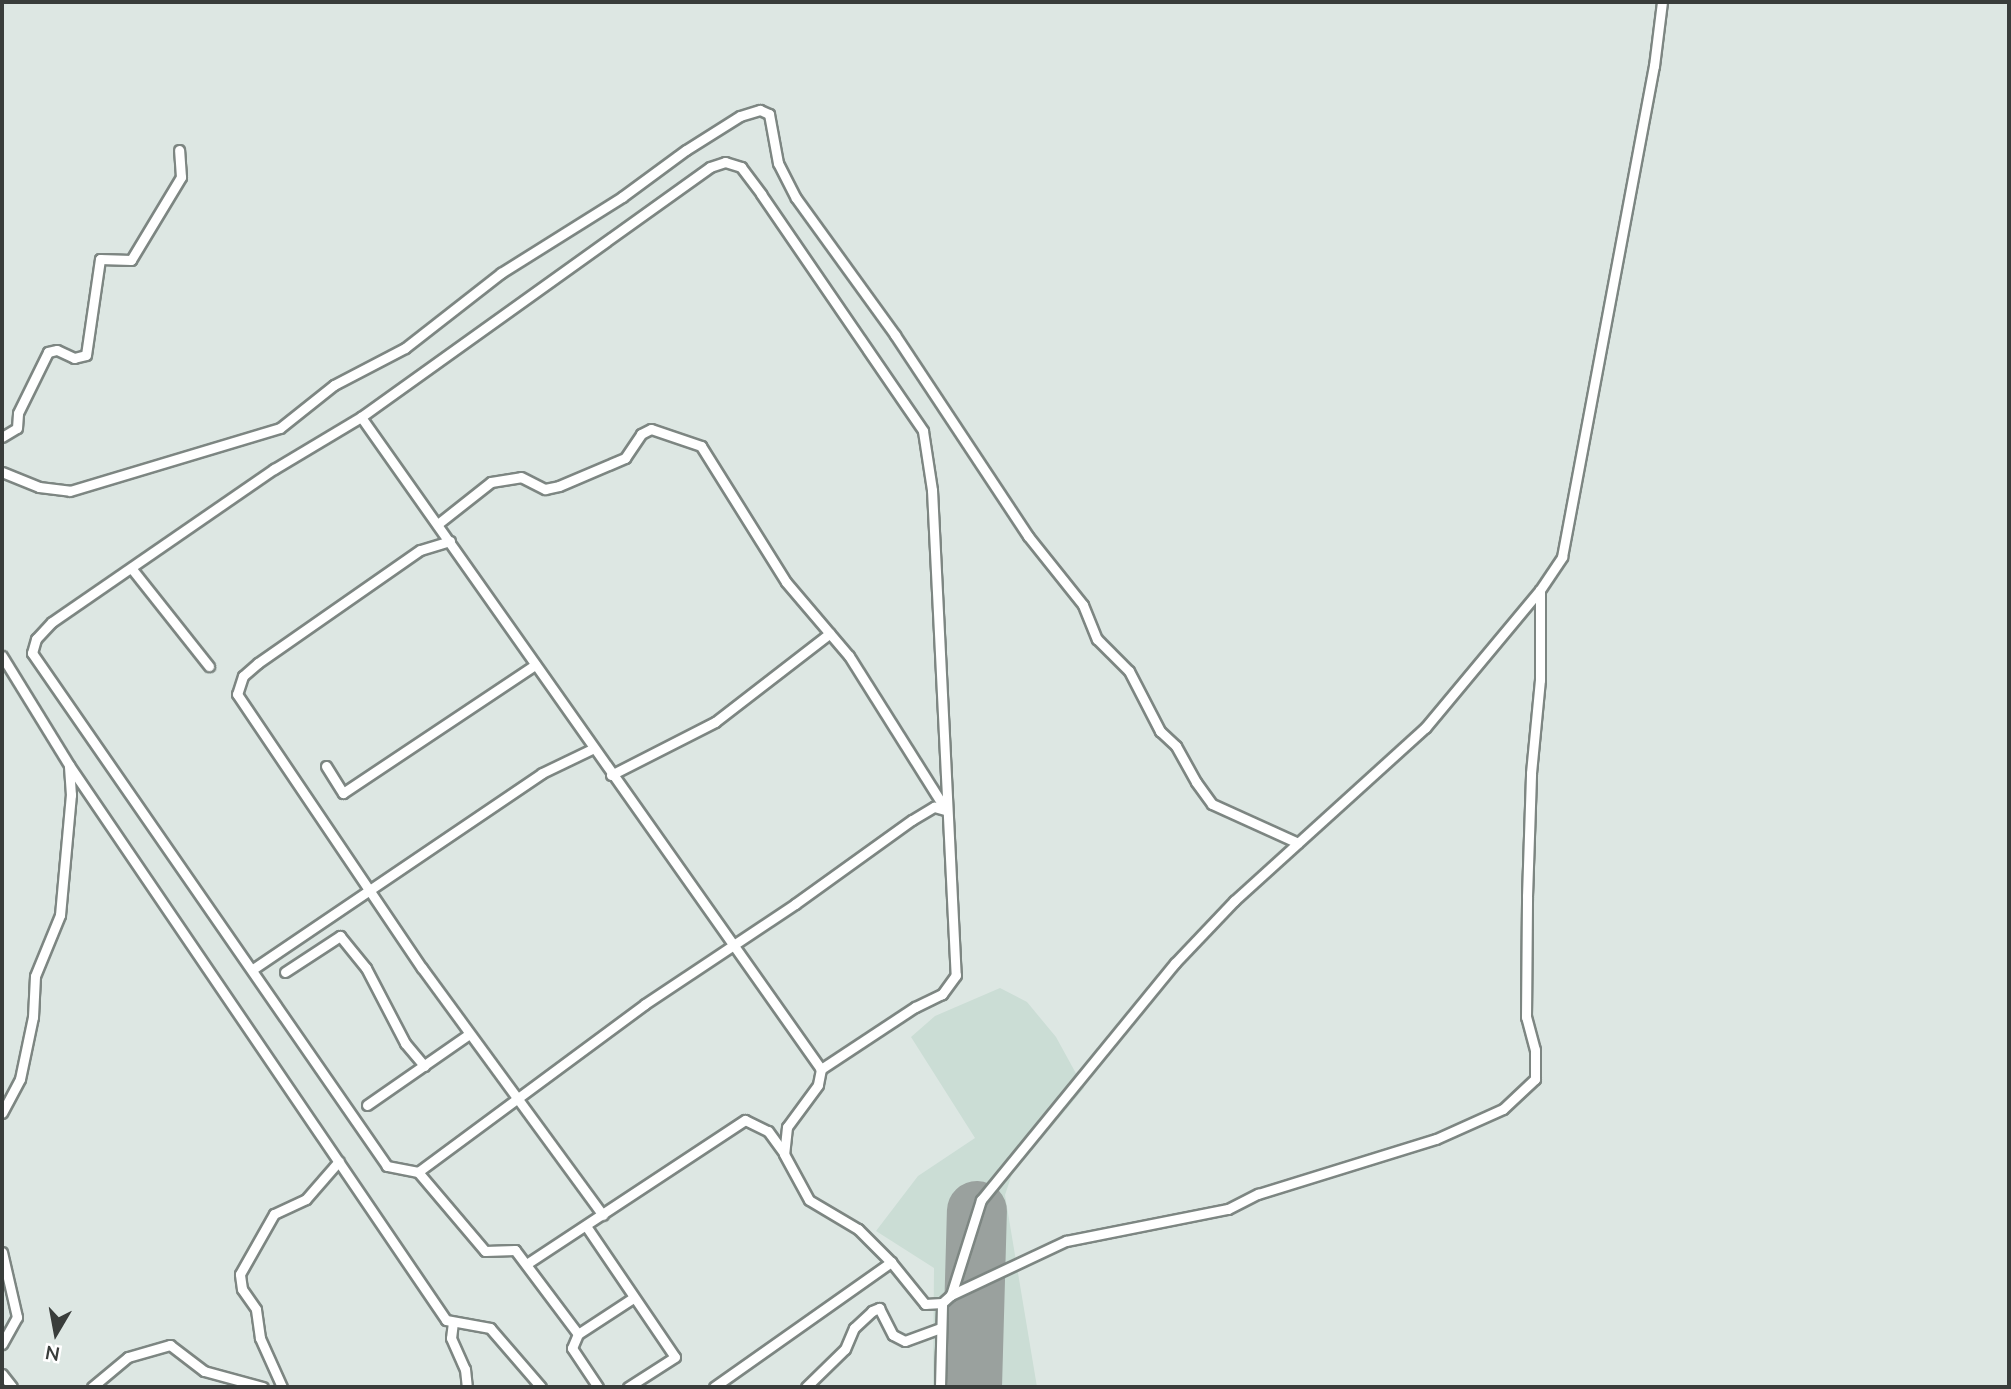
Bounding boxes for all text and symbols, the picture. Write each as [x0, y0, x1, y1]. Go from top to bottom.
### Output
north arrow [21, 1298, 91, 1368]
text: N [43, 1341, 62, 1367]

